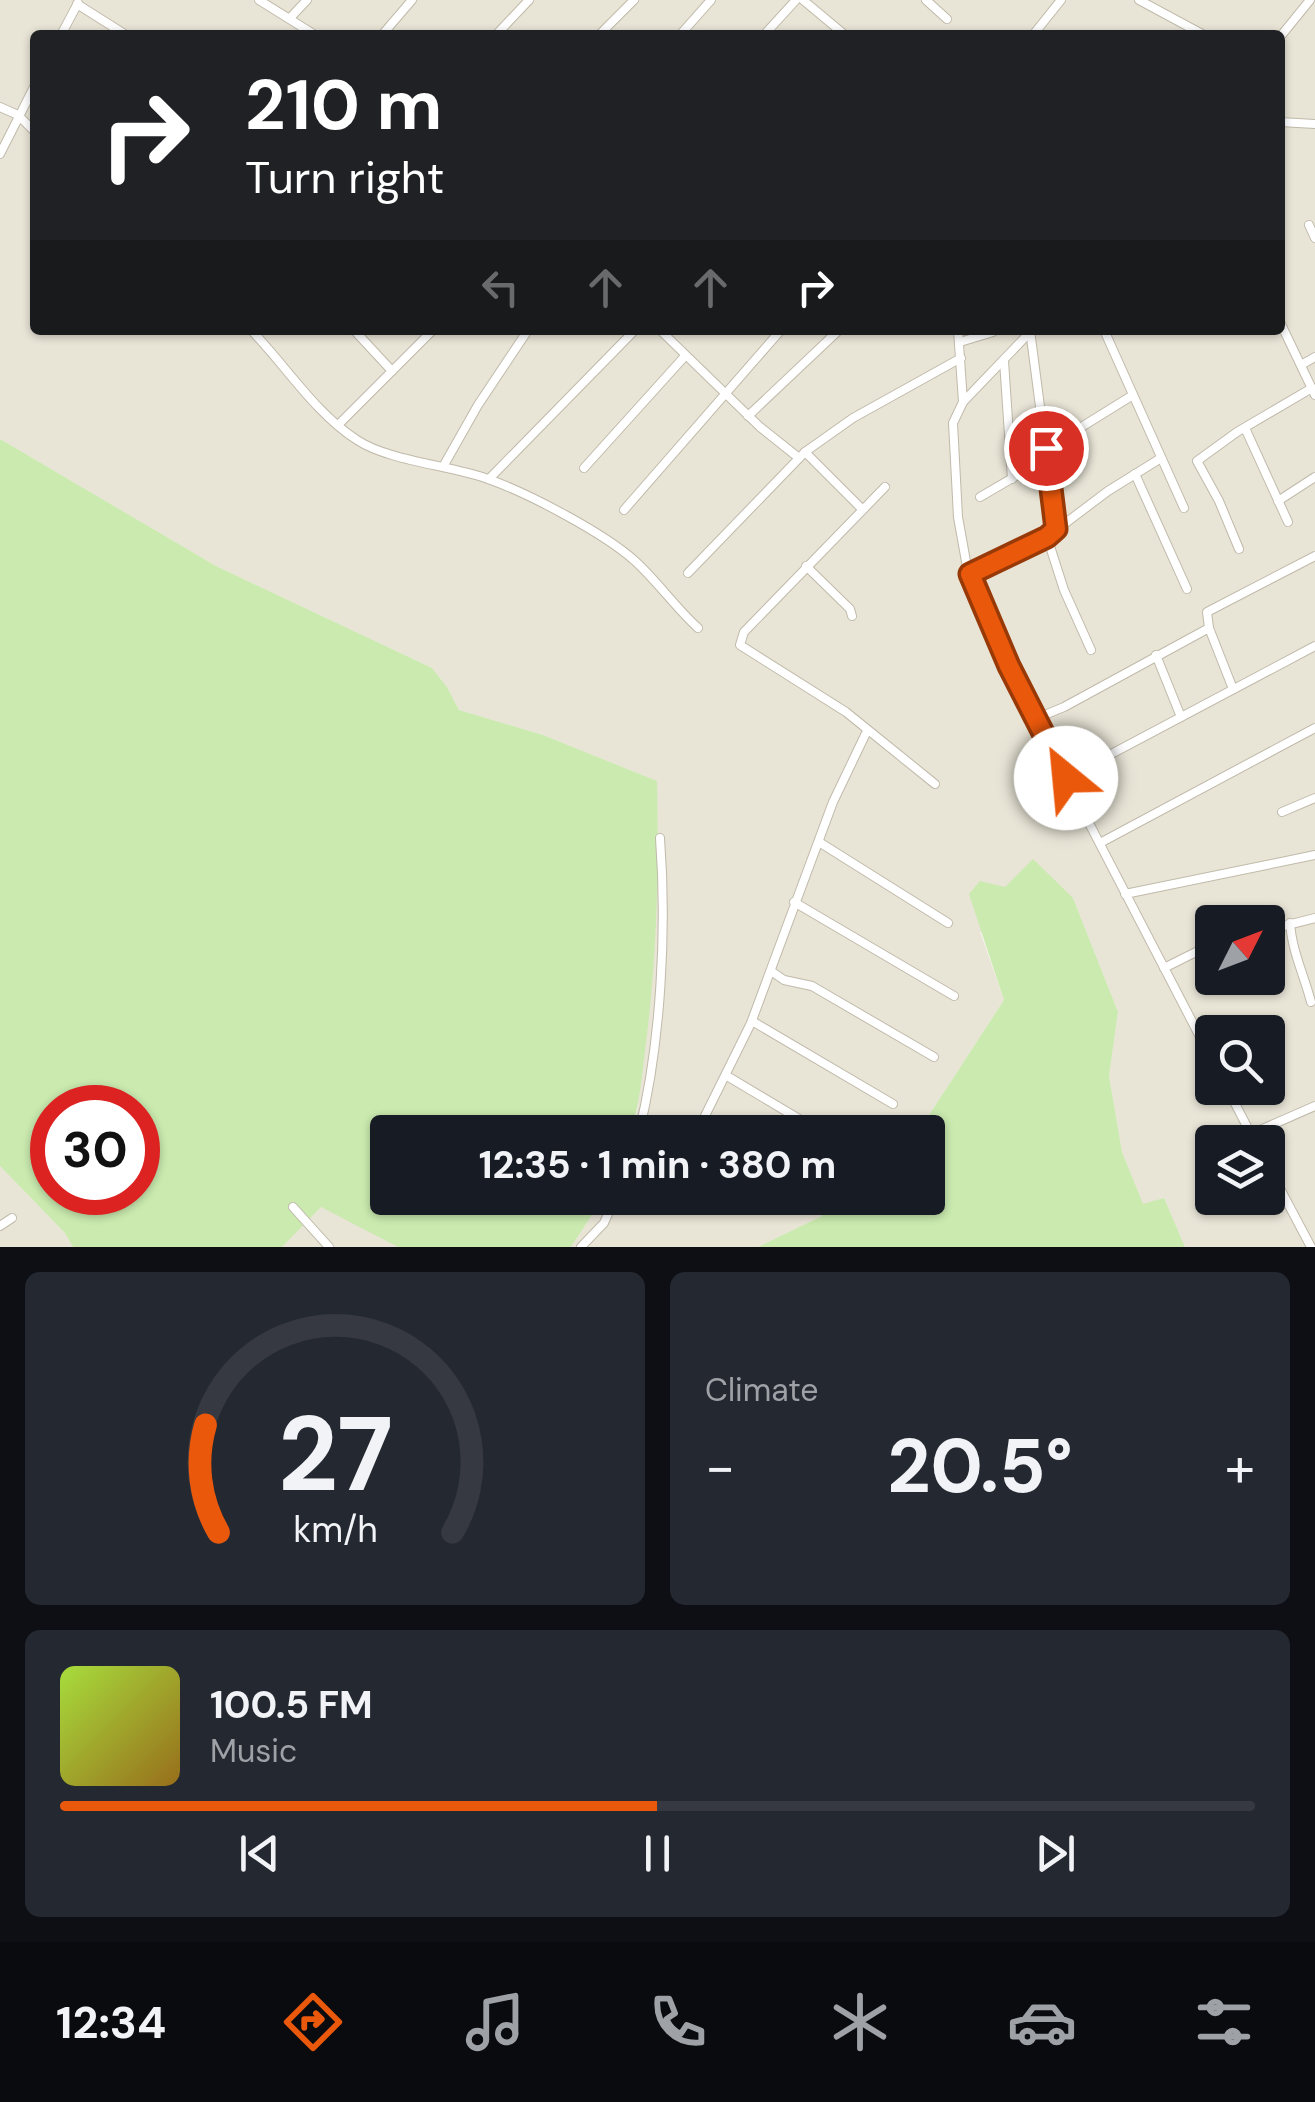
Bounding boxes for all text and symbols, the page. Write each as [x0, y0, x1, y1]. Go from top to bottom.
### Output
text: 210 m [245, 60, 442, 151]
icon: right [80, 70, 210, 200]
text: Turn right [245, 148, 444, 207]
icon: left [473, 260, 528, 315]
icon: ahead [578, 260, 633, 315]
icon: ahead [683, 260, 738, 315]
icon: right [788, 260, 843, 315]
pin [1004, 406, 1089, 491]
icon: arrive [1019, 421, 1074, 476]
position arrow [1014, 726, 1118, 830]
north arrow [1195, 905, 1285, 995]
map controls [1195, 905, 1285, 1215]
button: search [1195, 1015, 1285, 1105]
speed limit sign: 30 [30, 1085, 160, 1215]
button: layers [1195, 1125, 1285, 1215]
text: 12:35 · 1 min · 380 m [479, 1140, 836, 1190]
text: Climate [705, 1369, 819, 1411]
text: 27 [277, 1387, 393, 1522]
text: 20.5° [887, 1418, 1073, 1515]
text: − [705, 1431, 735, 1503]
text: + [1225, 1431, 1255, 1503]
text: km/h [293, 1507, 377, 1553]
text: 100.5 FM [210, 1680, 373, 1730]
text: Music [210, 1730, 297, 1772]
icon: previous [232, 1826, 287, 1881]
icon: pause [630, 1826, 685, 1881]
icon: next [1028, 1826, 1083, 1881]
icon: directions [278, 1987, 348, 2057]
icon: music [460, 1987, 530, 2057]
icon: phone [643, 1987, 713, 2057]
icon: climate [825, 1987, 895, 2057]
icon: car [1007, 1987, 1077, 2057]
icon: filters [1189, 1987, 1259, 2057]
text: 12:34 [56, 1993, 166, 2052]

